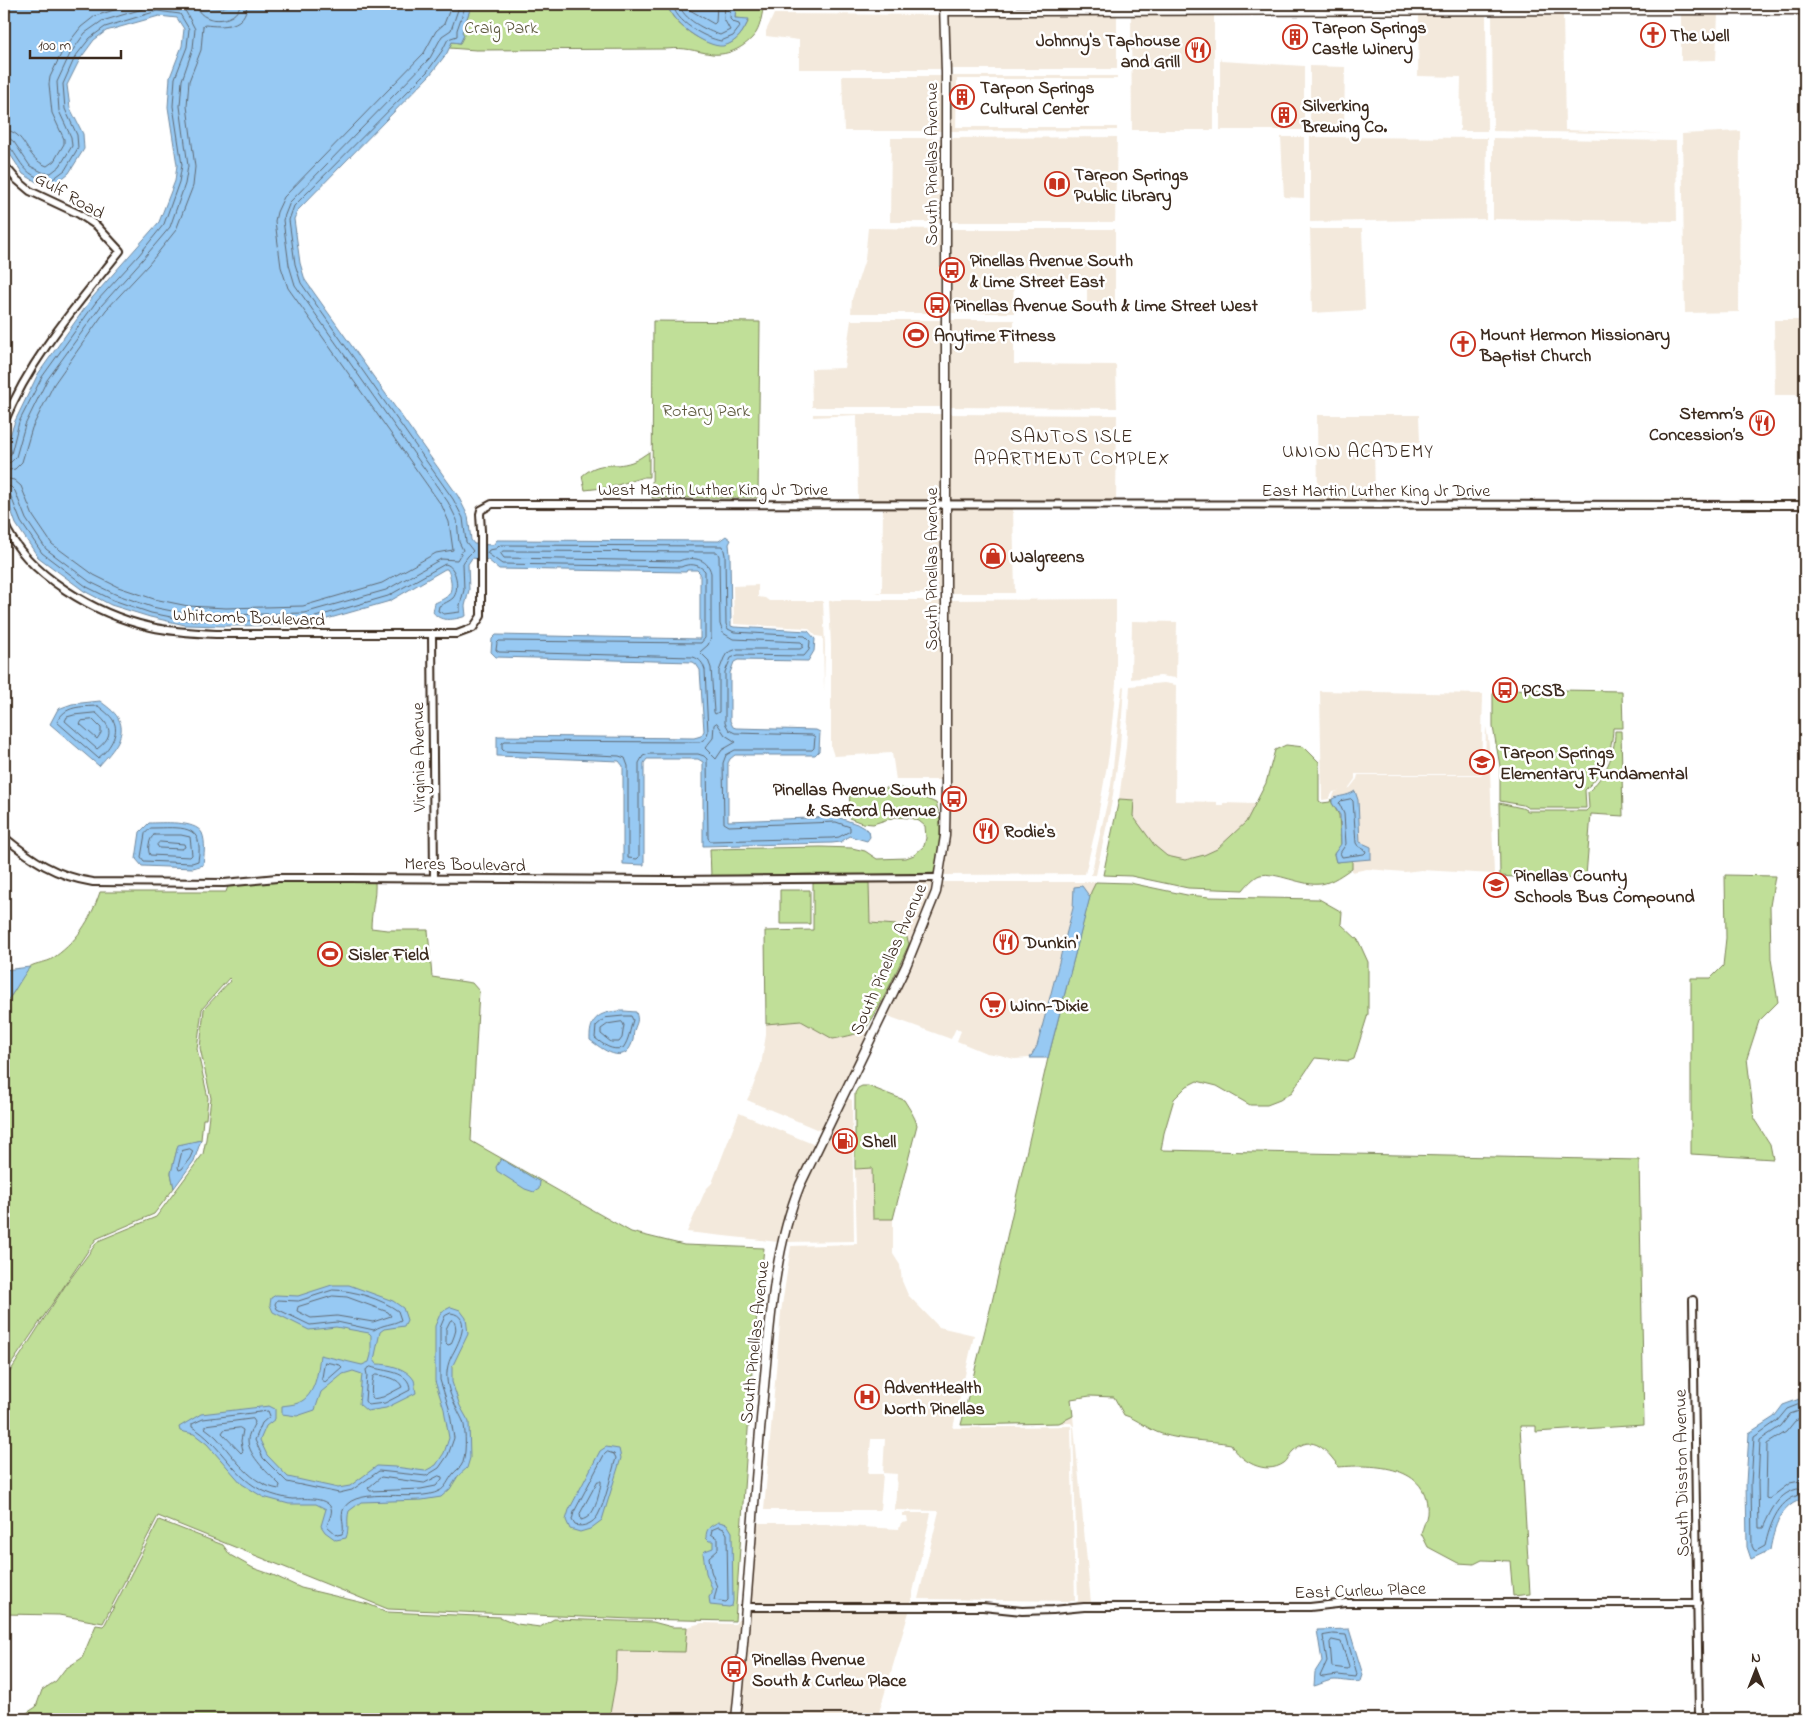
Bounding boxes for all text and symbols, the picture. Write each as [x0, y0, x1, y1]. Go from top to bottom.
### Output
park label: Craig Park [464, 16, 538, 43]
place label: Tarpon Springs Castle Winery [1312, 16, 1426, 64]
church icon: The Well [1640, 22, 1666, 48]
building icon: Tarpon Springs Castle Winery [1282, 24, 1308, 50]
place label: The Well [1670, 24, 1730, 50]
scale bar [30, 28, 121, 60]
place label: Johnny's Taphouse and Grill [1036, 29, 1181, 76]
text: 100 m [38, 35, 71, 57]
restaurant icon: Johnny's Taphouse and Grill [1185, 37, 1211, 63]
place label: Tarpon Springs Cultural Center [980, 76, 1094, 123]
street label: South Pinellas Avenue [920, 82, 946, 246]
building icon: Tarpon Springs Cultural Center [949, 84, 975, 110]
place label: Silverking Brewing Co. [1301, 94, 1388, 142]
building icon: Silverking Brewing Co. [1271, 102, 1297, 128]
place label: Tarpon Springs Public Library [1074, 163, 1188, 211]
street label: Gulf Road [29, 166, 109, 227]
library icon: Tarpon Springs Public Library [1044, 171, 1070, 197]
place label: Pinellas Avenue South & Lime Street East [969, 249, 1133, 296]
bus stop icon: Pinellas Avenue South & Lime Street East [939, 257, 965, 283]
bus stop icon: Pinellas Avenue South & Lime Street West [924, 292, 950, 318]
place label: Pinellas Avenue South & Lime Street West [954, 294, 1259, 320]
sports icon: Anytime Fitness [903, 322, 929, 348]
place label: Mount Hermon Missionary Baptist Church [1479, 323, 1670, 370]
place label: Anytime Fitness [934, 324, 1056, 351]
church icon: Mount Hermon Missionary Baptist Church [1450, 331, 1476, 357]
park label: Rotary Park [662, 399, 750, 425]
place label: Stemm’s Concession’s [1649, 402, 1744, 449]
restaurant icon: Stemm’s Concession’s [1749, 410, 1775, 436]
district label: SANTOS ISLE APARTMENT COMPLEX [974, 424, 1170, 473]
district label: UNION ACADEMY [1282, 439, 1434, 466]
street label: West Martin Luther King Jr Drive [598, 478, 829, 505]
street label: East Martin Luther King Jr Drive [1262, 479, 1491, 506]
street label: South Pinellas Avenue [920, 487, 946, 651]
shop icon: Walgreens [980, 543, 1006, 569]
place label: Walgreens [1010, 545, 1085, 572]
street label: Whitcomb Boulevard [172, 603, 325, 635]
bus stop icon: PCSB [1492, 677, 1518, 703]
place label: PCSB [1522, 679, 1565, 705]
street label: Virginia Avenue [406, 701, 435, 813]
place label: Tarpon Springs Elementary Fundamental [1500, 741, 1688, 789]
school or university icon: Tarpon Springs Elementary Fundamental [1469, 749, 1495, 775]
place label: Pinellas Avenue South & Safford Avenue [773, 778, 937, 825]
bus stop icon: Pinellas Avenue South & Safford Avenue [941, 786, 967, 812]
restaurant icon: Rodie's [973, 818, 999, 844]
place label: Rodie's [1004, 820, 1056, 846]
street label: Meres Boulevard [404, 852, 526, 880]
place label: Pinellas County Schools Bus Compound [1514, 864, 1695, 911]
school or university icon: Pinellas County Schools Bus Compound [1483, 872, 1509, 898]
street label: South Pinellas Avenue [845, 879, 935, 1040]
restaurant icon: Dunkin' [993, 929, 1019, 955]
place label: Dunkin' [1023, 931, 1078, 957]
sports icon: Sisler Field [317, 941, 343, 967]
place label: Sisler Field [348, 943, 430, 969]
supermarket icon: Winn-Dixie [980, 992, 1006, 1018]
place label: Winn-Dixie [1010, 994, 1089, 1020]
fuel station icon: Shell [832, 1128, 858, 1154]
place label: Shell [862, 1130, 896, 1156]
street label: South Pinellas Avenue [735, 1259, 778, 1425]
place label: AdventHealth North Pinellas [884, 1376, 985, 1423]
hospital icon: AdventHealth North Pinellas [854, 1384, 880, 1410]
street label: South Disston Avenue [1669, 1388, 1697, 1557]
street label: East Curlew Place [1294, 1577, 1427, 1607]
north arrow [1732, 1646, 1782, 1696]
place label: Pinellas Avenue South & Curlew Place [752, 1648, 907, 1695]
text: N [1751, 1648, 1761, 1669]
bus stop icon: Pinellas Avenue South & Curlew Place [721, 1656, 747, 1682]

